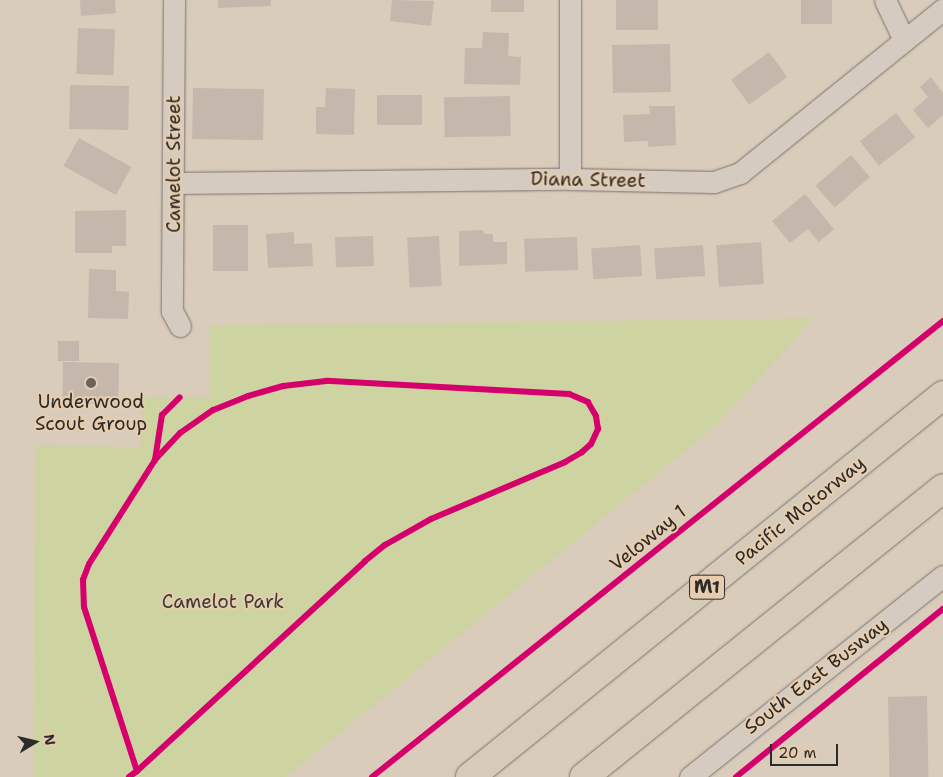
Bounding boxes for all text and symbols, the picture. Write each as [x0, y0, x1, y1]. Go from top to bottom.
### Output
street label: Camelot Street [163, 95, 185, 233]
street label: Diana Street [530, 168, 646, 192]
marker: Underwood Scout Group [85, 377, 97, 389]
place label: Underwood Scout Group [35, 391, 147, 435]
street label: Pacific Motorway [730, 452, 870, 570]
street label: Veloway 1 [605, 500, 691, 576]
road number: M1 [688, 572, 726, 602]
park label: Camelot Park [162, 591, 284, 613]
street label: South East Busway [740, 613, 892, 739]
north arrow [10, 717, 60, 767]
text: N [40, 733, 60, 747]
scale bar [773, 734, 840, 766]
text: 20 m [778, 743, 817, 763]

